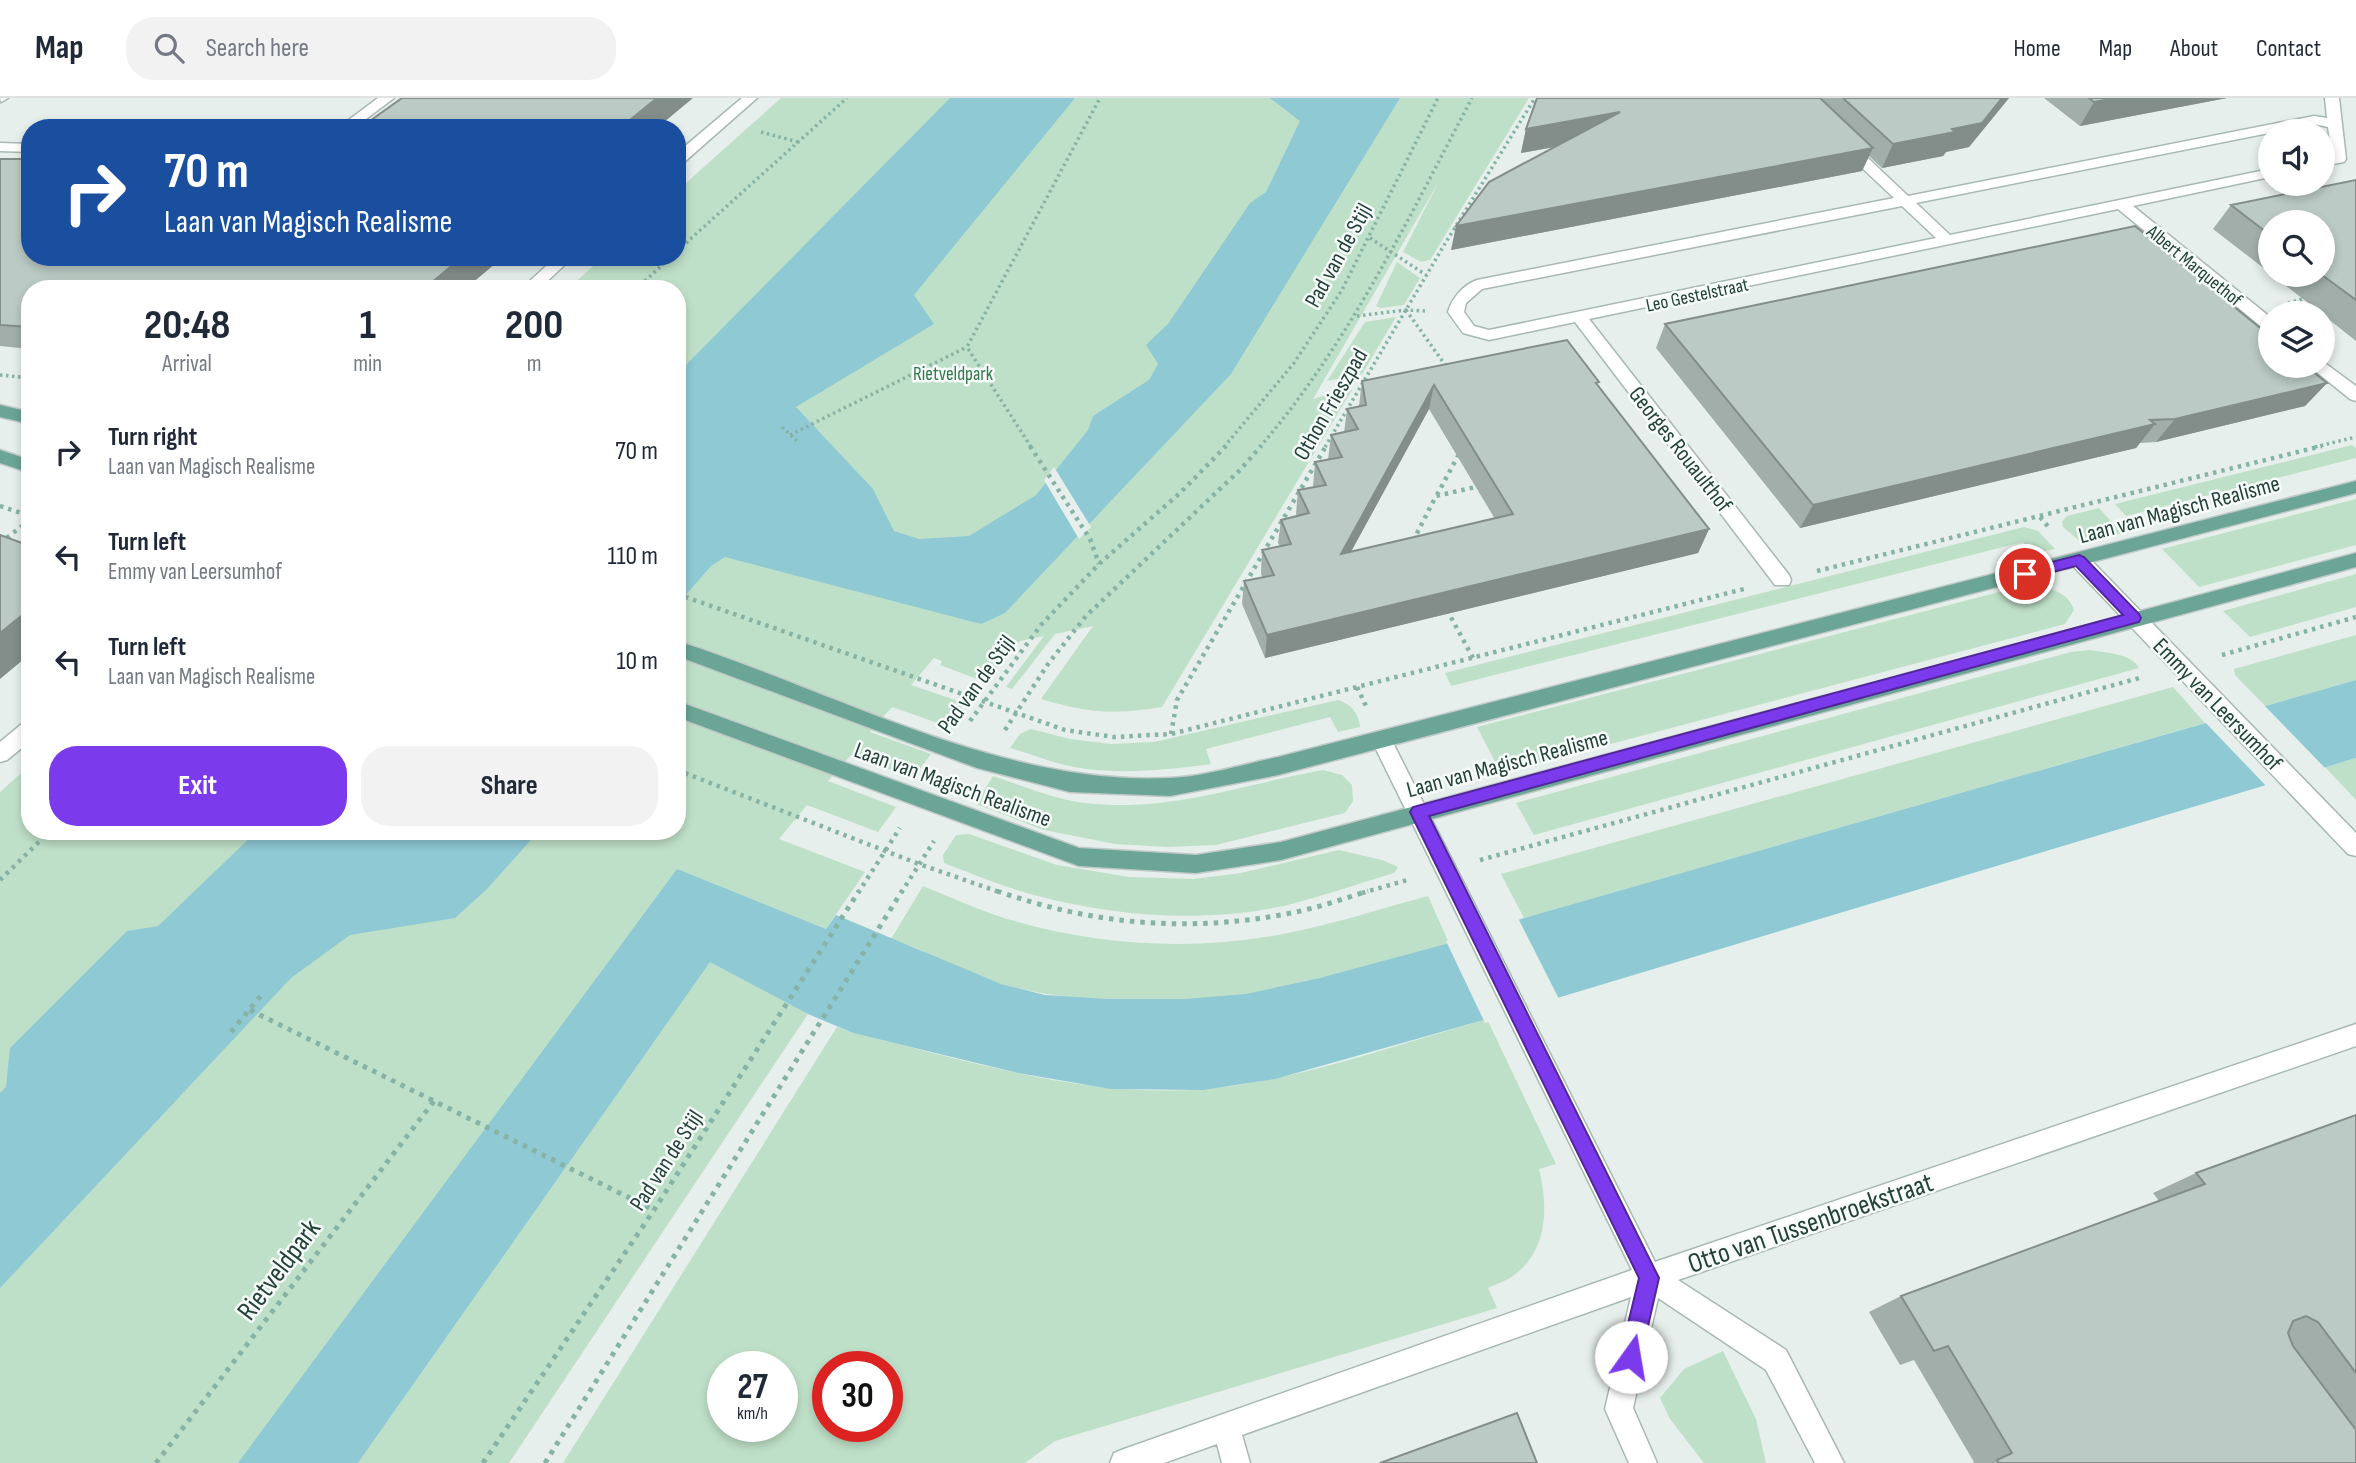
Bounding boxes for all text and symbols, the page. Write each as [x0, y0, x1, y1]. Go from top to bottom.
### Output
search box [126, 17, 616, 80]
text: Map [35, 28, 84, 68]
icon: search [150, 29, 188, 67]
text: Search here [206, 33, 309, 64]
text: Home [2013, 34, 2061, 63]
text: Map [2099, 34, 2132, 63]
text: About [2170, 34, 2218, 63]
text: Contact [2256, 34, 2321, 63]
map controls [2258, 119, 2335, 378]
button: sound [2258, 119, 2335, 196]
text: 70 m [164, 143, 249, 202]
icon: right [49, 147, 140, 238]
street label: Pad van de Stijl [1299, 199, 1379, 312]
text: Laan van Magisch Realisme [164, 203, 452, 242]
button: search [2258, 210, 2335, 287]
street label: Albert Marquethof [2141, 220, 2247, 312]
street label: Leo Gestelstraat [1644, 273, 1751, 318]
text: 20:48 [144, 300, 230, 351]
text: 1 [359, 300, 376, 351]
text: 200 [505, 300, 563, 351]
button: layers [2258, 301, 2335, 378]
street label: Othon Frieszpad [1288, 344, 1374, 465]
text: Arrival [162, 350, 212, 378]
text: min [353, 350, 382, 378]
text: m [527, 350, 541, 378]
park label: Rietveldpark [913, 363, 994, 386]
street label: Georges Rouaulthof [1622, 381, 1738, 518]
text: Turn right [108, 422, 197, 453]
icon: right [49, 433, 87, 471]
text: 70 m [615, 436, 658, 467]
text: Laan van Magisch Realisme [108, 453, 315, 481]
street label: Laan van Magisch Realisme [2076, 470, 2283, 550]
text: Turn left [108, 527, 186, 558]
icon: left [49, 538, 87, 576]
text: 110 m [607, 541, 658, 572]
pin [1995, 544, 2055, 604]
icon: arrive [2006, 555, 2044, 593]
text: Emmy van Leersumhof [108, 558, 282, 586]
street label: Pad van de Stijl [932, 630, 1022, 739]
text: Turn left [108, 632, 186, 663]
street label: Emmy van Leersumhof [2147, 632, 2288, 777]
icon: left [49, 643, 87, 681]
text: 10 m [616, 646, 658, 677]
text: Laan van Magisch Realisme [108, 663, 315, 691]
street label: Laan van Magisch Realisme [1404, 724, 1611, 804]
street label: Laan van Magisch Realisme [850, 736, 1055, 834]
button: Exit [49, 746, 347, 826]
button: Share [361, 746, 658, 826]
street label: Pad van de Stijl [624, 1105, 710, 1216]
street label: Otto van Tussenbroekstraat [1684, 1166, 1937, 1281]
street label: Rietveldpark [231, 1213, 328, 1327]
position arrow [1594, 1320, 1668, 1394]
speed limit sign: 30 [812, 1351, 903, 1442]
text: 27 [737, 1366, 768, 1409]
text: km/h [737, 1403, 768, 1424]

